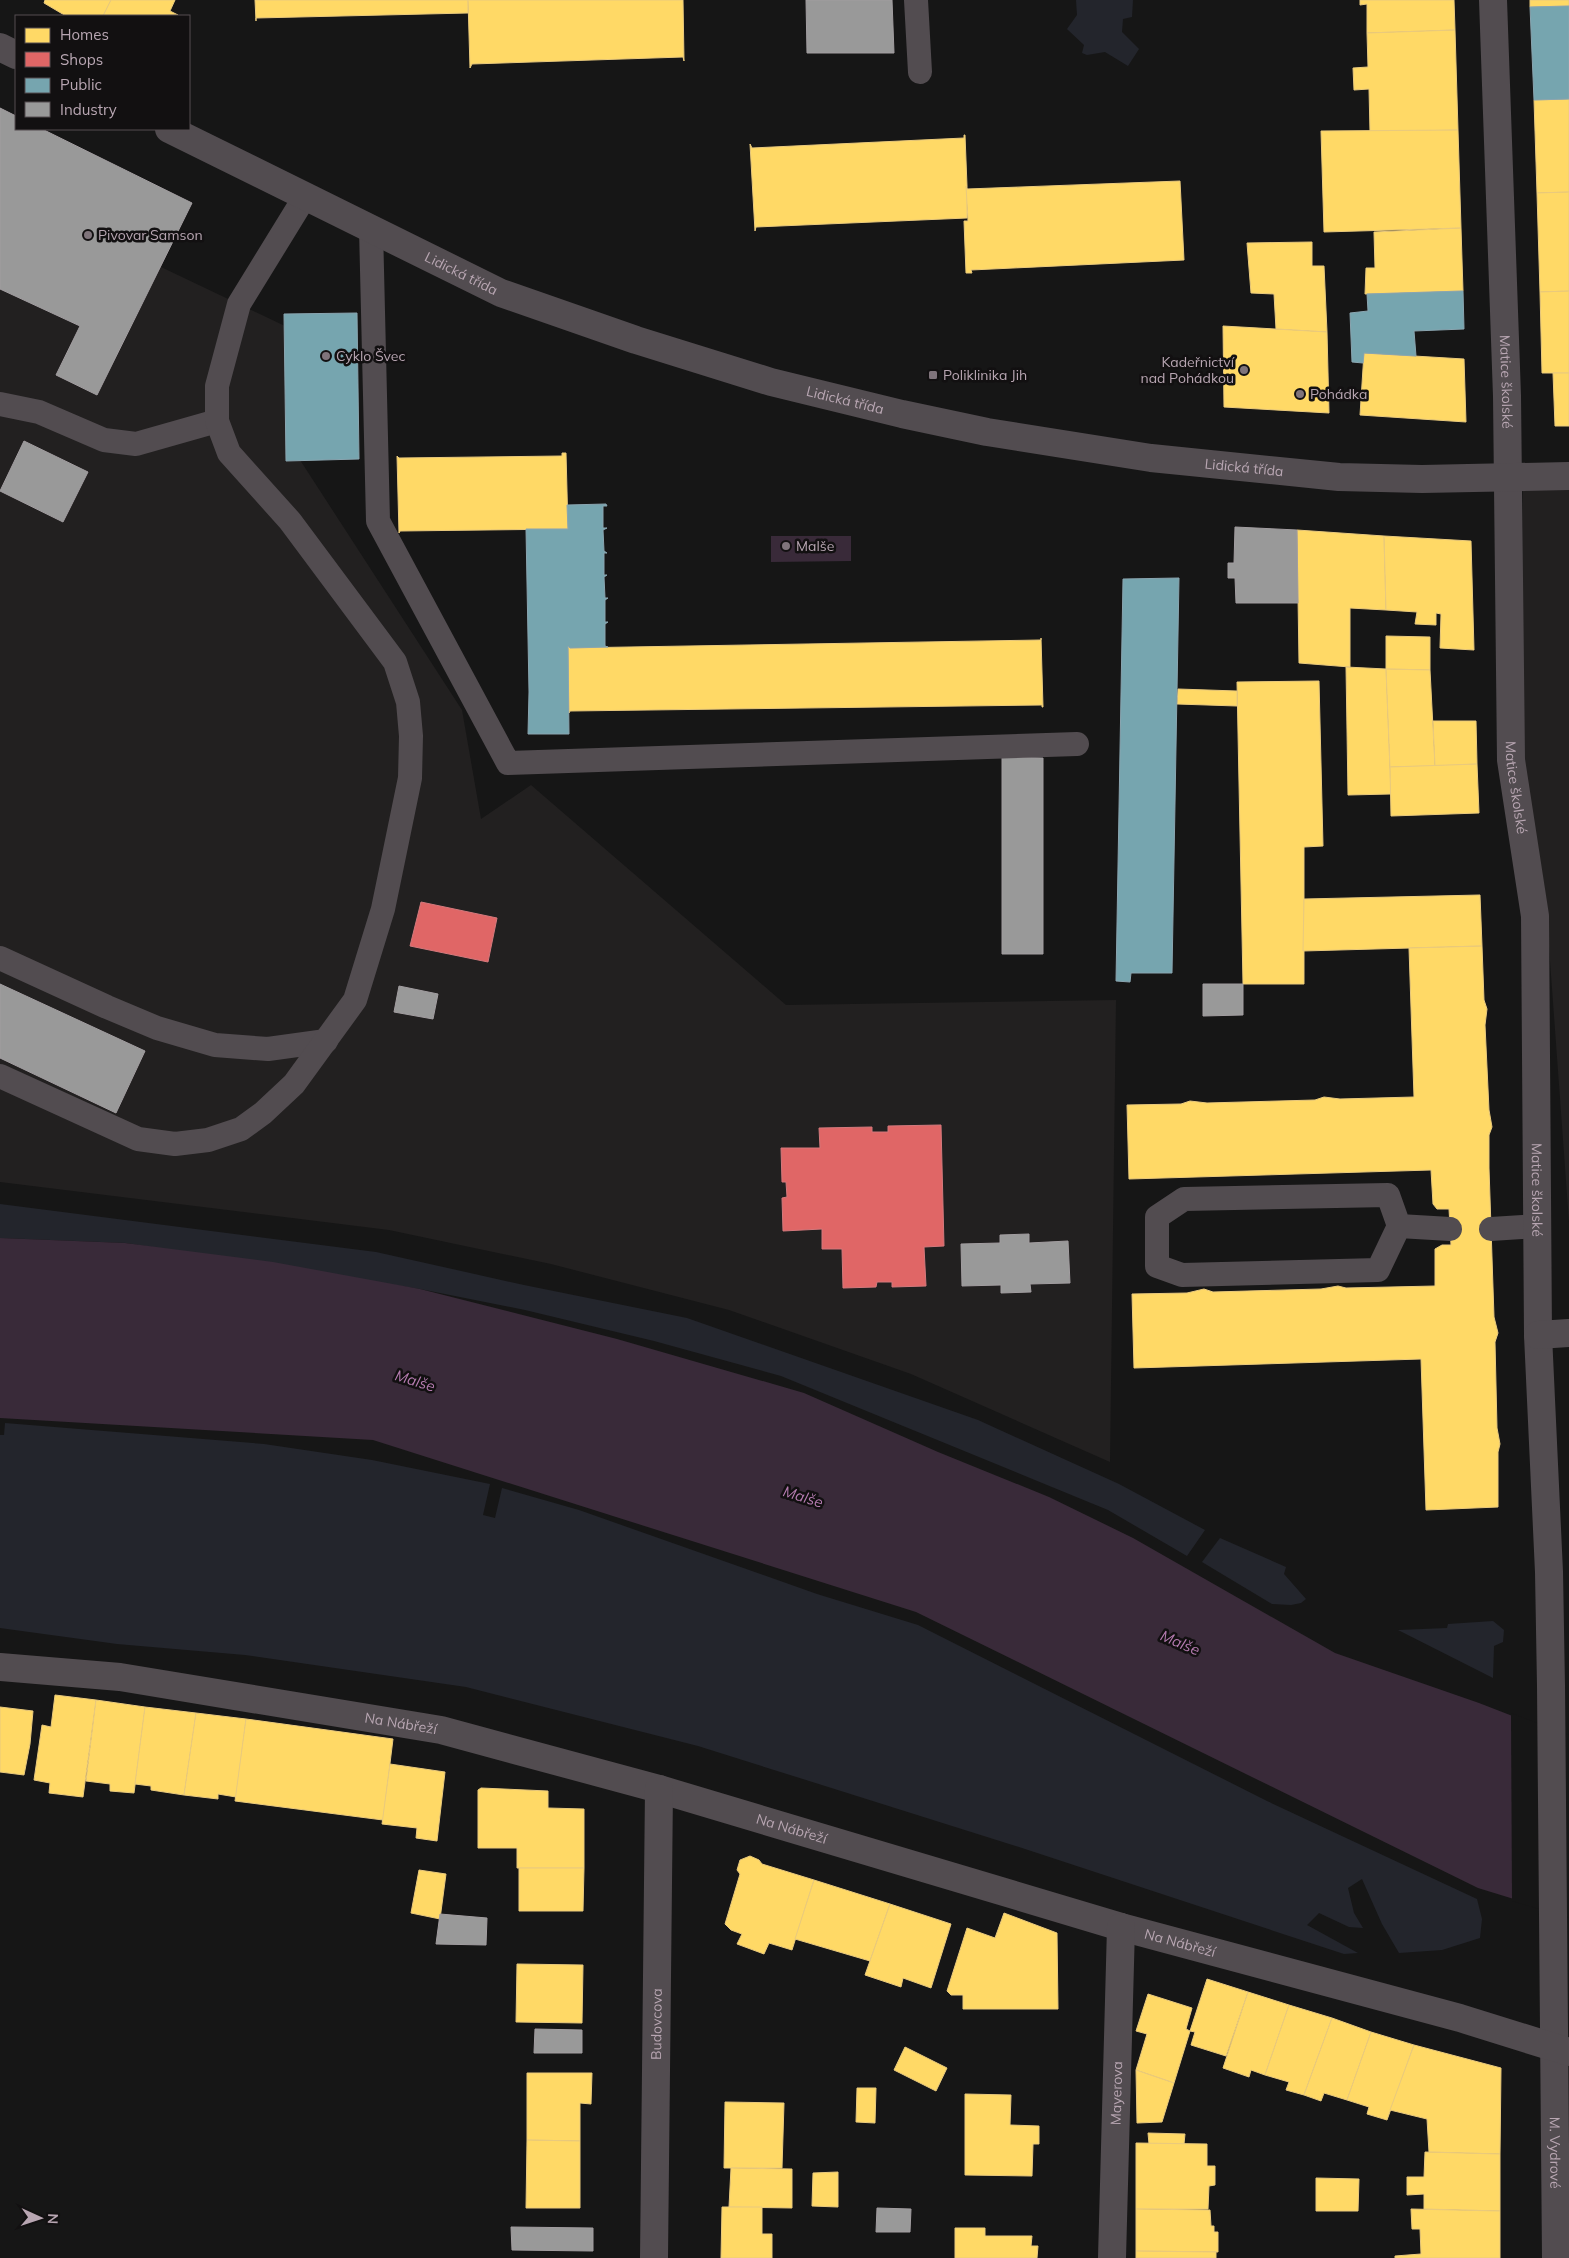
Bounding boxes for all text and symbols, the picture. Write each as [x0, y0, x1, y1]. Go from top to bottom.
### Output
legend [15, 15, 190, 130]
text: Homes [60, 25, 109, 44]
text: Shops [60, 50, 103, 69]
text: Public [60, 75, 102, 94]
text: Industry [60, 100, 117, 119]
place label: Pivovar Samson [98, 226, 203, 244]
marker: Pivovar Samson [82, 229, 94, 241]
street label: Lidická třída [422, 248, 501, 299]
street label: Matice školské [1496, 335, 1516, 429]
place label: Cyklo Švec [336, 347, 405, 365]
marker: Cyklo Švec [320, 350, 332, 362]
place label: Kadeřnictví nad Pohádkou [1140, 353, 1235, 387]
marker: Kadeřnictví nad Pohádkou [1238, 364, 1250, 376]
place label: Poliklinika Jih [943, 366, 1027, 384]
marker: Poliklinika Jih [927, 369, 939, 381]
street label: Lidická třída [805, 382, 886, 418]
place label: Pohádka [1310, 385, 1367, 403]
marker: Pohádka [1294, 388, 1306, 400]
street label: Lidická třída [1204, 454, 1284, 480]
place label: Malše [796, 537, 834, 555]
marker: Malše [780, 540, 792, 552]
street label: Matice školské [1502, 741, 1531, 835]
street label: Matice školské [1528, 1143, 1546, 1237]
water label: Malše [393, 1365, 438, 1396]
water label: Malše [781, 1481, 826, 1512]
water label: Malše [1158, 1626, 1203, 1659]
street label: Na Nábřeží [363, 1709, 439, 1738]
street label: Na Nábřeží [754, 1810, 830, 1848]
street label: Na Nábřeží [1143, 1925, 1218, 1961]
street label: Budovcova [647, 1988, 666, 2060]
street label: Mayerova [1107, 2061, 1126, 2125]
street label: M. Vydrové [1546, 2117, 1564, 2189]
north arrow [15, 2193, 65, 2243]
text: N [44, 2213, 62, 2224]

